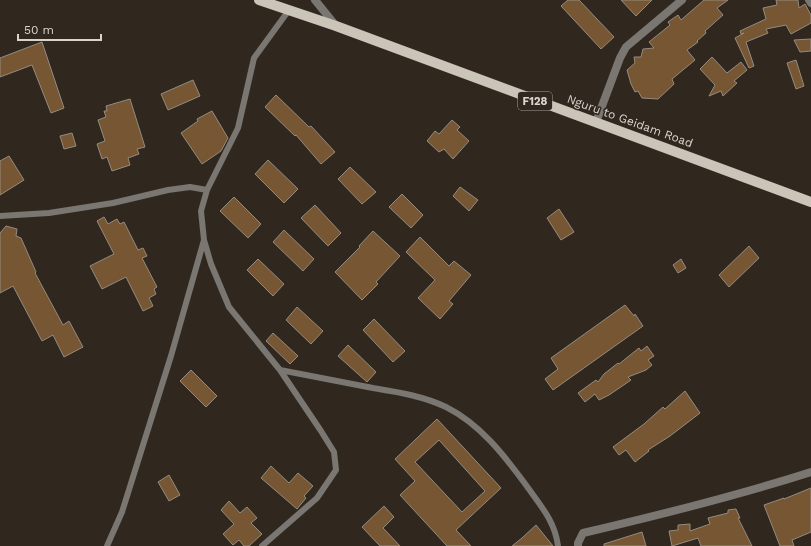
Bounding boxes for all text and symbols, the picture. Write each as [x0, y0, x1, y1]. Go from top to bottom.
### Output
scale bar [18, 16, 101, 42]
text: 50 m [24, 23, 54, 37]
road number: F128 [518, 92, 552, 110]
street label: Nguru to Geidam Road [565, 92, 695, 150]

